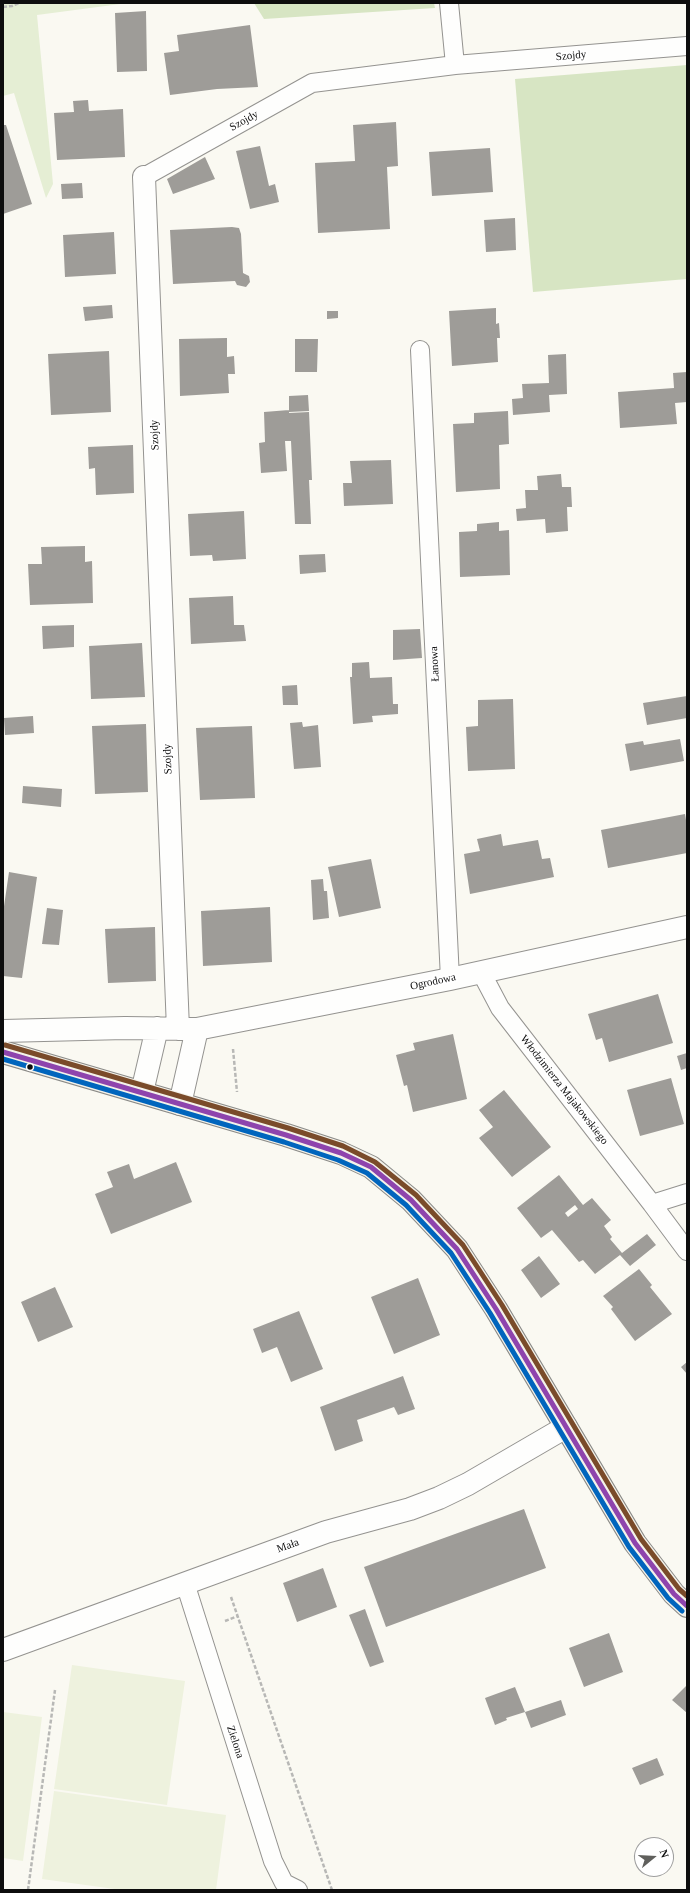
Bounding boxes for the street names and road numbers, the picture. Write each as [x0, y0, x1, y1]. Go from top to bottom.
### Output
street label: Szojdy [555, 48, 587, 64]
street label: Szojdy [227, 108, 261, 134]
street label: Szojdy [148, 420, 162, 450]
street label: Łanowa [427, 646, 443, 682]
street label: Szojdy [161, 744, 175, 774]
street label: Ogrodowa [409, 971, 457, 993]
street label: Włodzimierza Majakowskiego [517, 1033, 611, 1147]
street label: Mała [275, 1536, 301, 1556]
street label: Zielona [224, 1724, 246, 1760]

